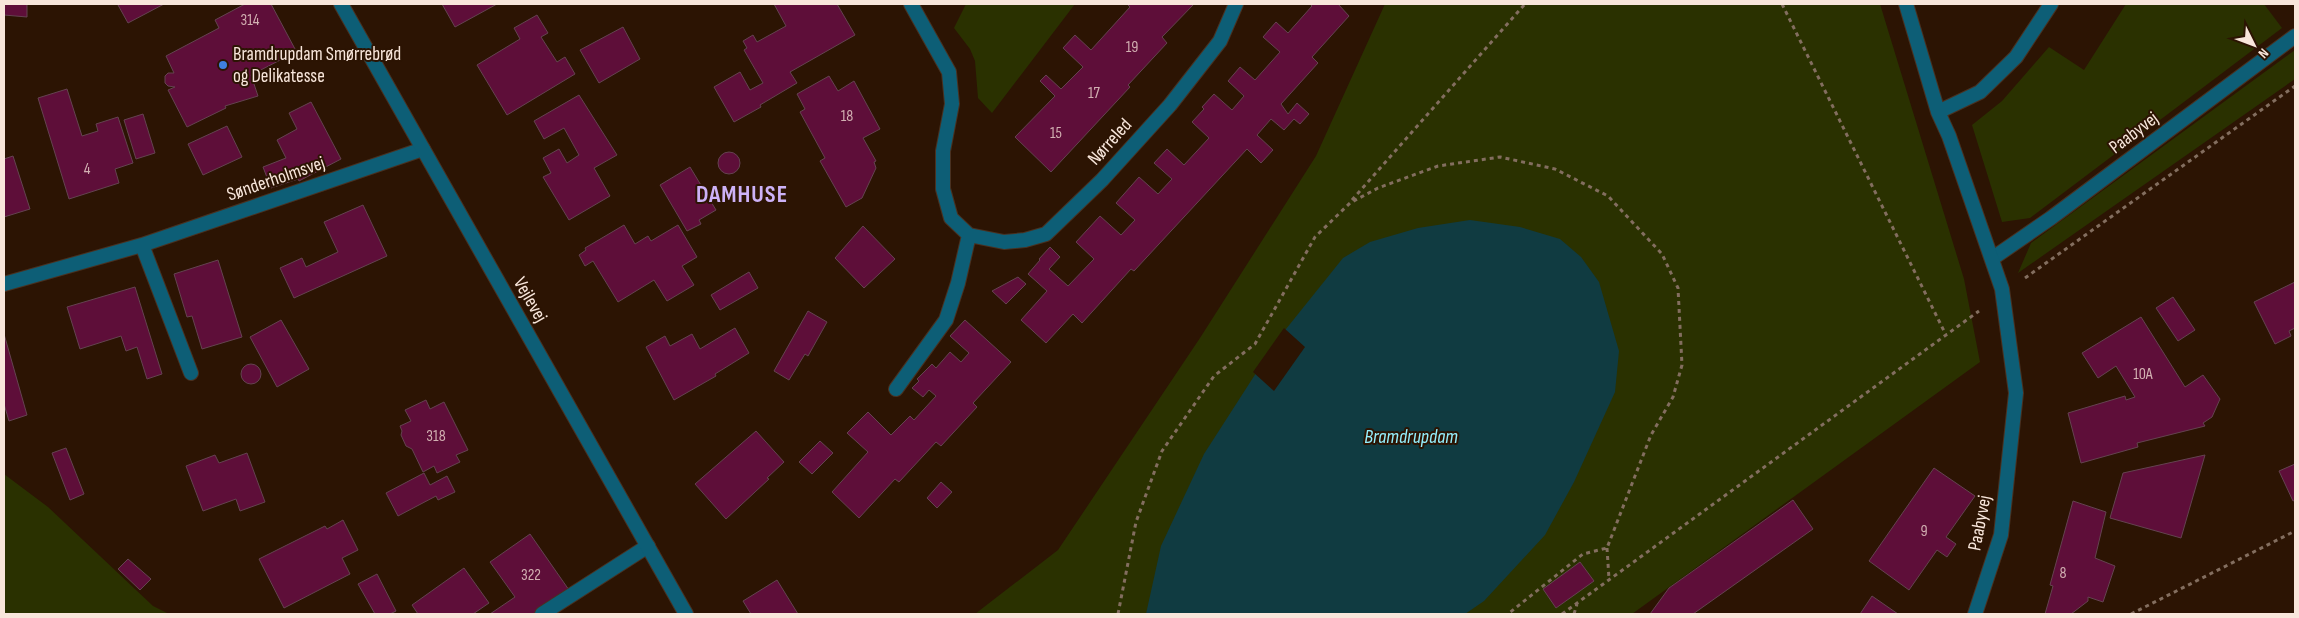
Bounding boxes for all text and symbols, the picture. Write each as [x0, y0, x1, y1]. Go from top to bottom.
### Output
house number: 314 [241, 11, 260, 30]
north arrow [2229, 20, 2279, 70]
house number: 19 [1126, 38, 1138, 57]
place label: Bramdrupdam Smørrebrød og Delikatesse [233, 43, 401, 88]
text: N [2254, 45, 2272, 62]
marker: Bramdrupdam Smørrebrød og Delikatesse [217, 59, 229, 71]
house number: 17 [1088, 84, 1101, 103]
house number: 18 [841, 107, 853, 126]
street label: Paabyvej [2105, 107, 2163, 159]
street label: Nørreled [1083, 114, 1137, 170]
house number: 15 [1050, 124, 1062, 143]
street label: Sønderholmsvej [224, 152, 328, 206]
house number: 4 [84, 160, 91, 179]
district label: DAMHUSE [696, 180, 788, 209]
street label: Vejlevej [508, 273, 552, 327]
house number: 10A [2133, 365, 2153, 384]
water label: Bramdrupdam [1364, 425, 1458, 449]
house number: 318 [426, 427, 446, 446]
street label: Paabyvej [1963, 493, 1997, 553]
house number: 9 [1920, 522, 1928, 541]
house number: 8 [2059, 564, 2067, 583]
house number: 322 [521, 566, 541, 585]

